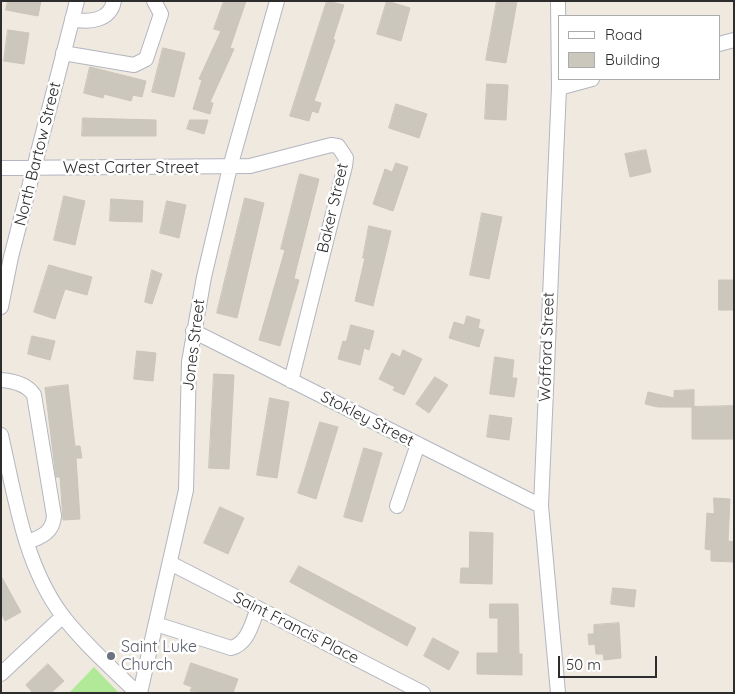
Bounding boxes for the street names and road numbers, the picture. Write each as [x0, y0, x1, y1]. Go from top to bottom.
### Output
street label: North Bartow Street [11, 80, 65, 228]
street label: West Carter Street [63, 158, 199, 178]
street label: Baker Street [313, 161, 353, 255]
street label: Wofford Street [535, 292, 559, 402]
street label: Jones Street [179, 298, 209, 392]
street label: Stokley Street [317, 387, 417, 451]
street label: Saint Francis Place [230, 588, 362, 668]

